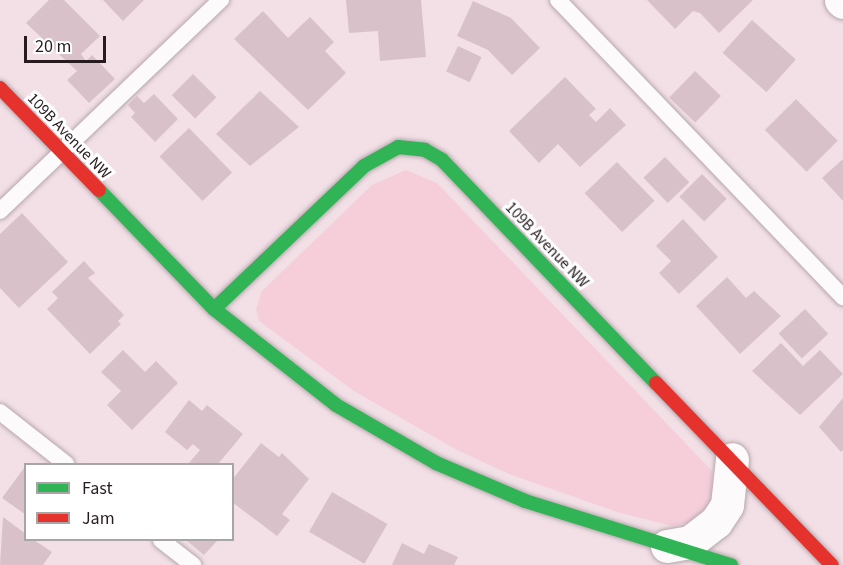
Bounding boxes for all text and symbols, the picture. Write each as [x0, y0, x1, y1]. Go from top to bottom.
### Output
scale bar [27, 24, 110, 62]
text: 20 m [35, 34, 71, 59]
street label: 109B Avenue NW [23, 89, 115, 183]
street label: 109B Avenue NW [501, 198, 593, 292]
legend [24, 463, 234, 541]
text: Fast [82, 476, 113, 501]
text: Jam [82, 506, 115, 531]

